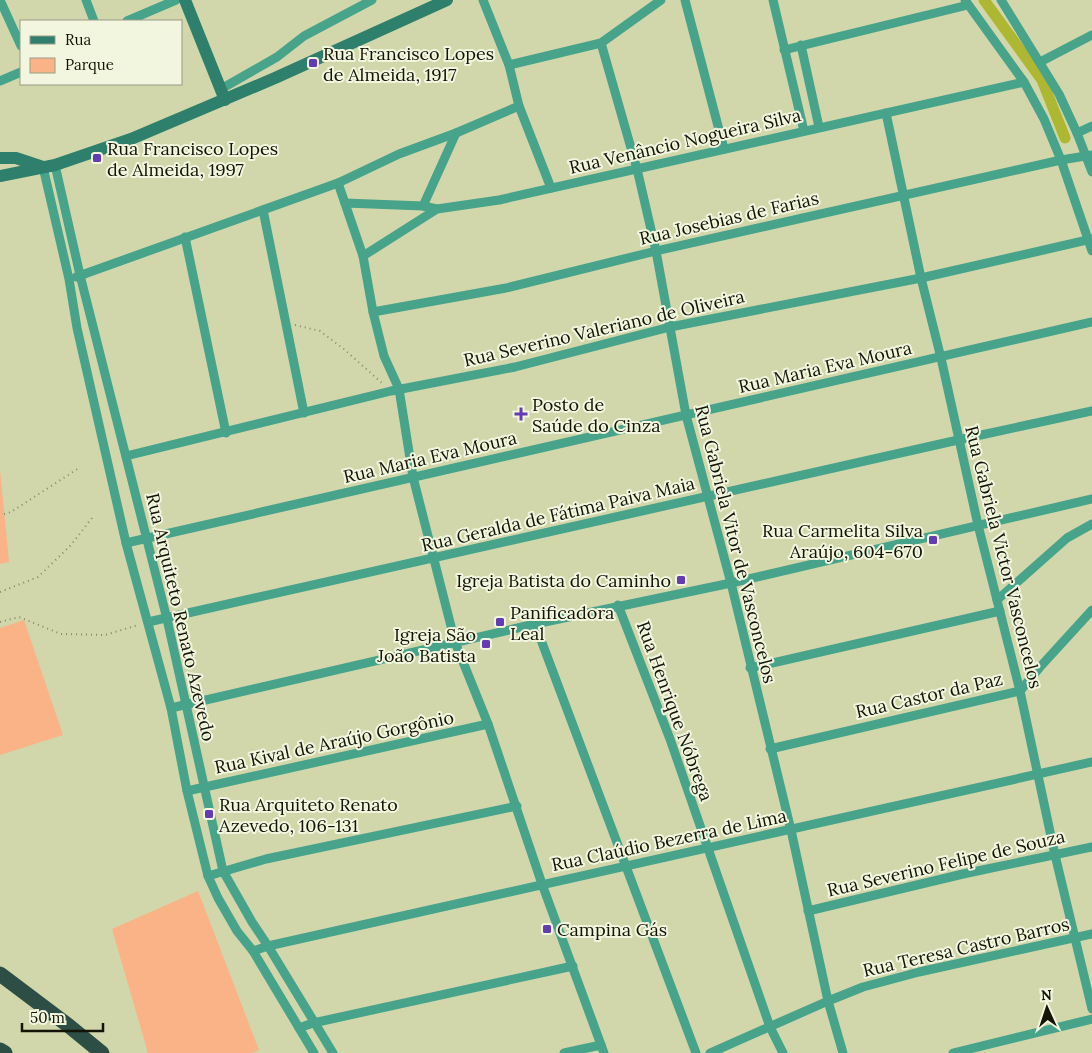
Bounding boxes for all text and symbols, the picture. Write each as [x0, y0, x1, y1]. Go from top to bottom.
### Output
legend [20, 20, 182, 85]
text: Rua [65, 30, 91, 49]
place label: Rua Francisco Lopes de Almeida, 1917 [323, 42, 494, 86]
text: Parque [65, 55, 114, 74]
marker: Rua Francisco Lopes de Almeida, 1917 [307, 57, 319, 69]
street label: Rua Venâncio Nogueira Silva [567, 103, 803, 179]
place label: Rua Francisco Lopes de Almeida, 1997 [107, 137, 278, 181]
marker: Rua Francisco Lopes de Almeida, 1997 [91, 152, 103, 164]
street label: Rua Josebias de Farias [637, 186, 821, 250]
street label: Rua Severino Valeriano de Oliveira [461, 284, 747, 372]
street label: Rua Maria Eva Moura [736, 336, 914, 398]
place label: Posto de Saúde do Cinza [532, 393, 660, 437]
street label: Rua Gabriela Vitor de Vasconcelos [690, 402, 782, 686]
marker: Posto de Saúde do Cinza [514, 407, 528, 421]
street label: Rua Gabriela Victor Vasconcelos [960, 423, 1048, 691]
street label: Rua Maria Eva Moura [341, 426, 519, 488]
street label: Rua Geralda de Fátima Paiva Maia [419, 471, 697, 557]
street label: Rua Arquiteto Renato Azevedo [141, 491, 221, 743]
place label: Rua Carmelita Silva Araújo, 604-670 [762, 519, 923, 563]
marker: Rua Carmelita Silva Araújo, 604-670 [927, 534, 939, 546]
place label: Igreja Batista do Caminho [456, 569, 671, 592]
marker: Igreja Batista do Caminho [675, 574, 687, 586]
place label: Panificadora Leal [510, 601, 614, 645]
marker: Panificadora Leal [494, 616, 506, 628]
street label: Rua Henrique Nóbrega [632, 618, 718, 804]
place label: Igreja São João Batista [376, 623, 476, 667]
marker: Igreja São João Batista [480, 638, 492, 650]
street label: Rua Castor da Paz [853, 667, 1005, 723]
street label: Rua Kival de Araújo Gorgônio [212, 705, 456, 779]
place label: Rua Arquiteto Renato Azevedo, 106-131 [218, 793, 398, 837]
street label: Rua Claúdio Bezerra de Lima [549, 804, 789, 876]
marker: Rua Arquiteto Renato Azevedo, 106-131 [203, 808, 215, 820]
street label: Rua Severino Felipe de Souza [825, 824, 1067, 902]
street label: Rua Teresa Castro Barros [861, 912, 1071, 982]
place label: Campina Gás [557, 918, 667, 941]
marker: Campina Gás [541, 923, 553, 935]
north arrow [1022, 983, 1072, 1033]
text: N [1040, 986, 1052, 1004]
scale bar [22, 1000, 104, 1032]
text: 50 m [30, 1008, 65, 1027]

